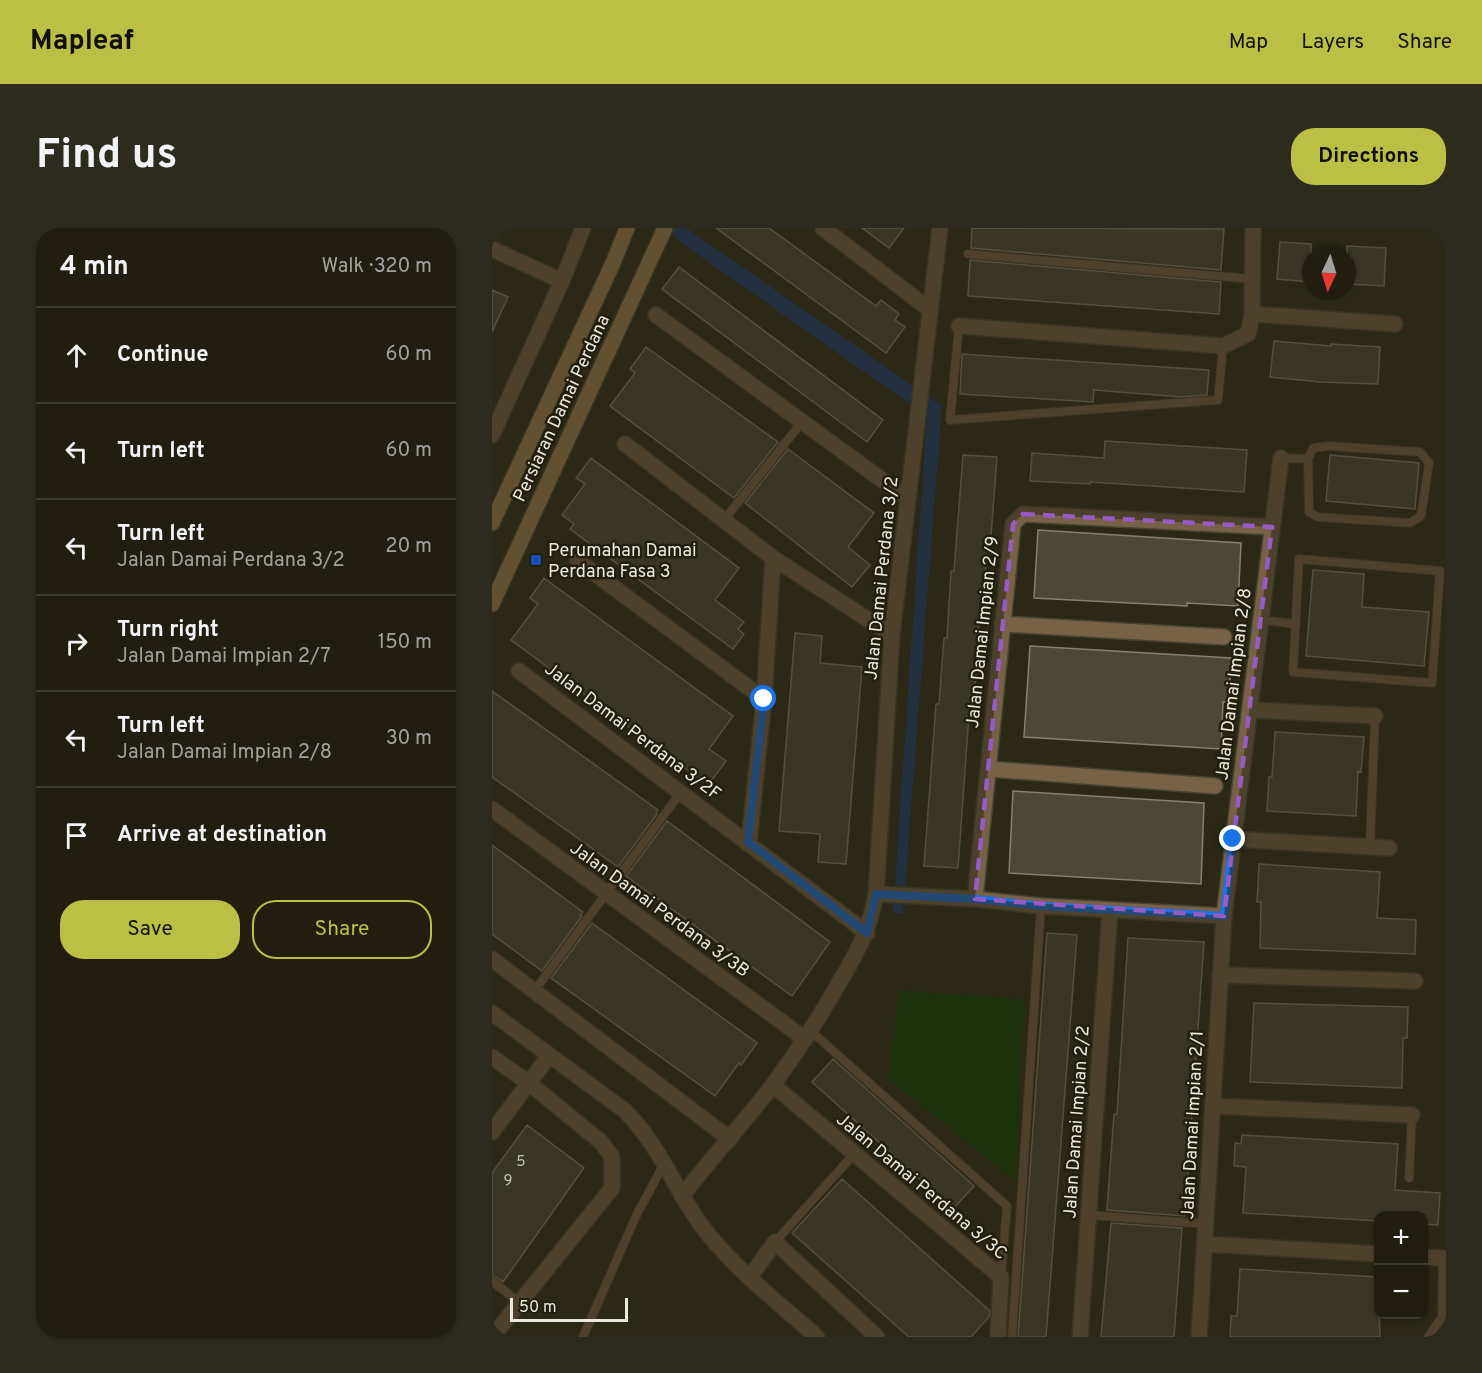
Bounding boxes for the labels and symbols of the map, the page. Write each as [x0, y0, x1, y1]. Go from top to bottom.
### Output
north arrow [1302, 246, 1356, 300]
street label: Persiaran Damai Perdana [509, 311, 616, 506]
street label: Jalan Damai Perdana 3/2 [860, 475, 905, 681]
street label: Jalan Damai Impian 2/9 [962, 535, 1005, 729]
place label: Perumahan Damai Perdana Fasa 3 [548, 540, 696, 584]
marker: Perumahan Damai Perdana Fasa 3 [529, 553, 543, 567]
street label: Jalan Damai Impian 2/8 [1211, 587, 1258, 782]
street label: Jalan Damai Perdana 3/2F [539, 658, 725, 806]
route start [750, 685, 776, 711]
route end [1219, 825, 1245, 851]
street label: Jalan Damai Perdana 3/3B [565, 837, 753, 983]
street label: Jalan Damai Impian 2/2 [1059, 1025, 1096, 1219]
street label: Jalan Damai Impian 2/1 [1177, 1030, 1210, 1220]
street label: Jalan Damai Perdana 3/3C [831, 1109, 1011, 1265]
house number: 5 [516, 1153, 526, 1172]
house number: 9 [504, 1172, 512, 1191]
scale bar [510, 1295, 628, 1322]

